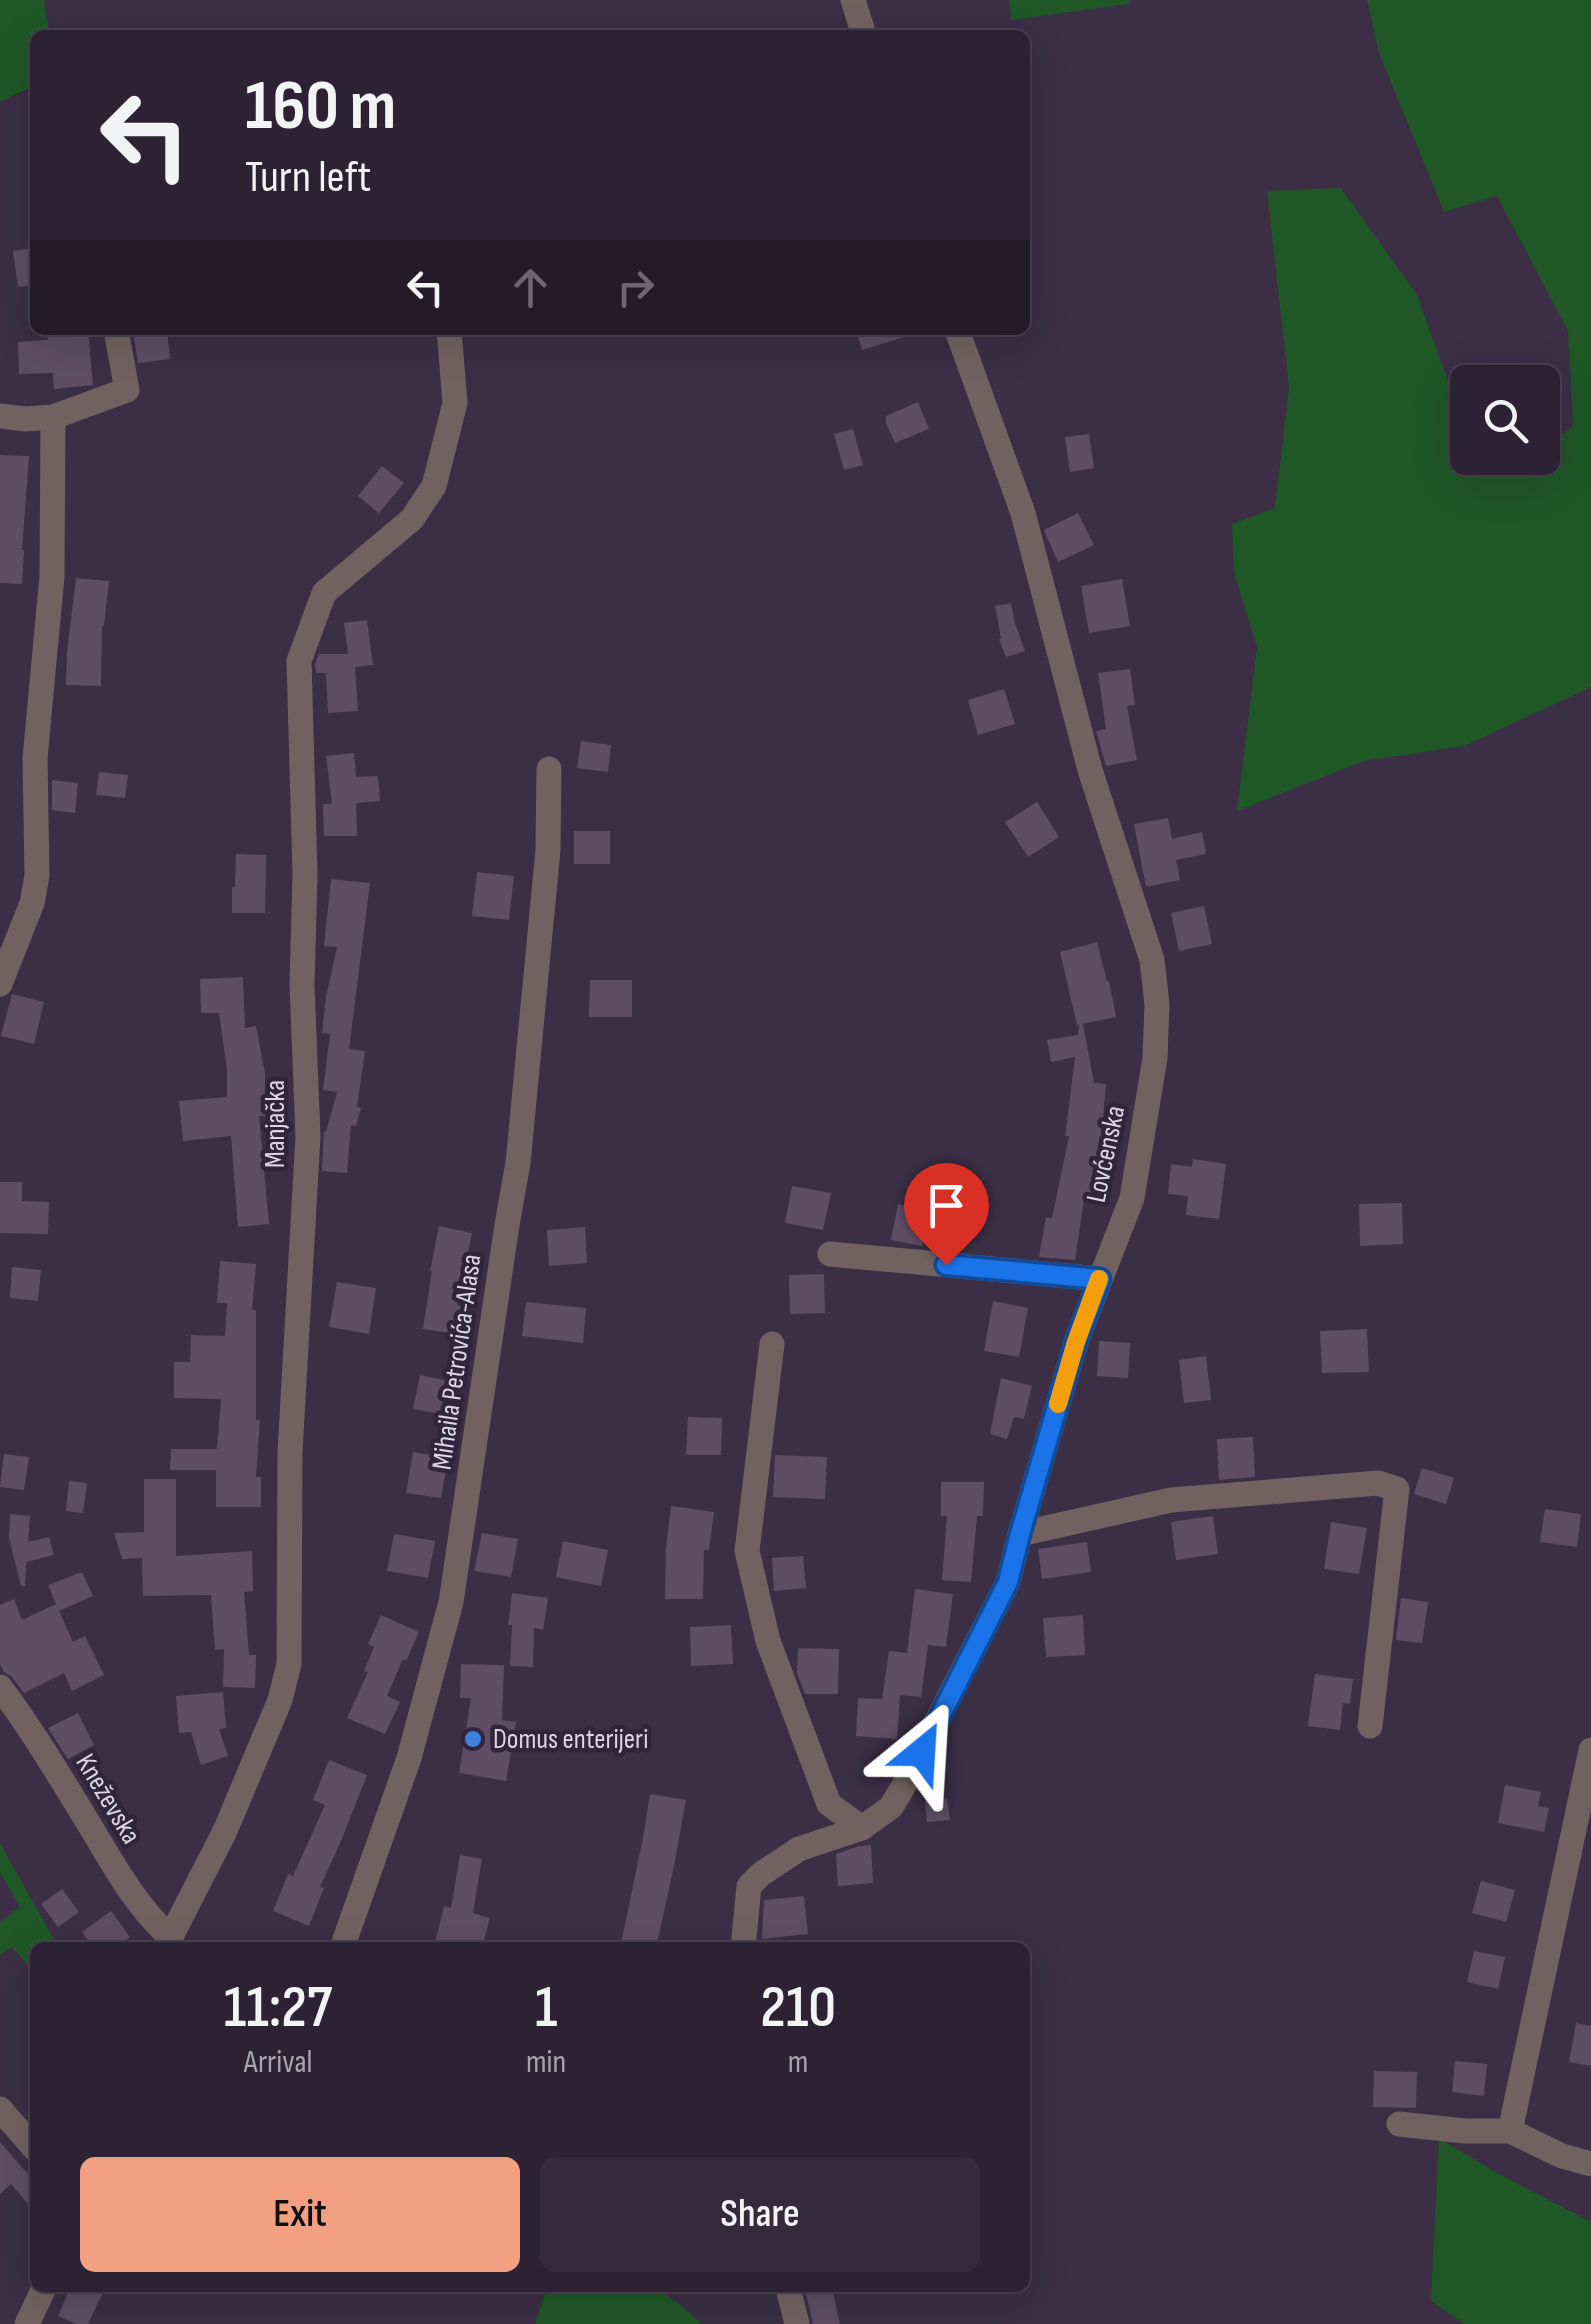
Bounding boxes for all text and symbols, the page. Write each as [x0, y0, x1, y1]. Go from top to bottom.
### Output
text: 160 m [245, 65, 396, 149]
icon: left [80, 70, 210, 200]
text: Turn left [245, 150, 371, 205]
icon: left [398, 260, 453, 315]
icon: ahead [503, 260, 558, 315]
icon: right [608, 260, 663, 315]
map controls [1450, 365, 1560, 475]
button: search [1450, 365, 1560, 475]
street label: Manjačka [259, 1080, 292, 1168]
street label: Lovćenska [1080, 1103, 1132, 1205]
pin [904, 1163, 989, 1266]
icon: arrive [919, 1178, 974, 1233]
street label: Mihaila Petrovića-Alasa [426, 1252, 488, 1472]
position arrow [870, 1700, 974, 1804]
place label: Domus enterijeri [493, 1723, 648, 1756]
marker: Domus enterijeri [462, 1728, 484, 1750]
street label: Kneževska [68, 1748, 148, 1850]
text: 11:27 [224, 1972, 332, 2044]
text: 1 [535, 1972, 557, 2044]
text: 210 [760, 1972, 836, 2044]
text: Arrival [244, 2043, 312, 2082]
text: min [526, 2043, 566, 2082]
text: m [788, 2043, 808, 2082]
button: Exit [80, 2157, 520, 2272]
button: Share [540, 2157, 980, 2272]

